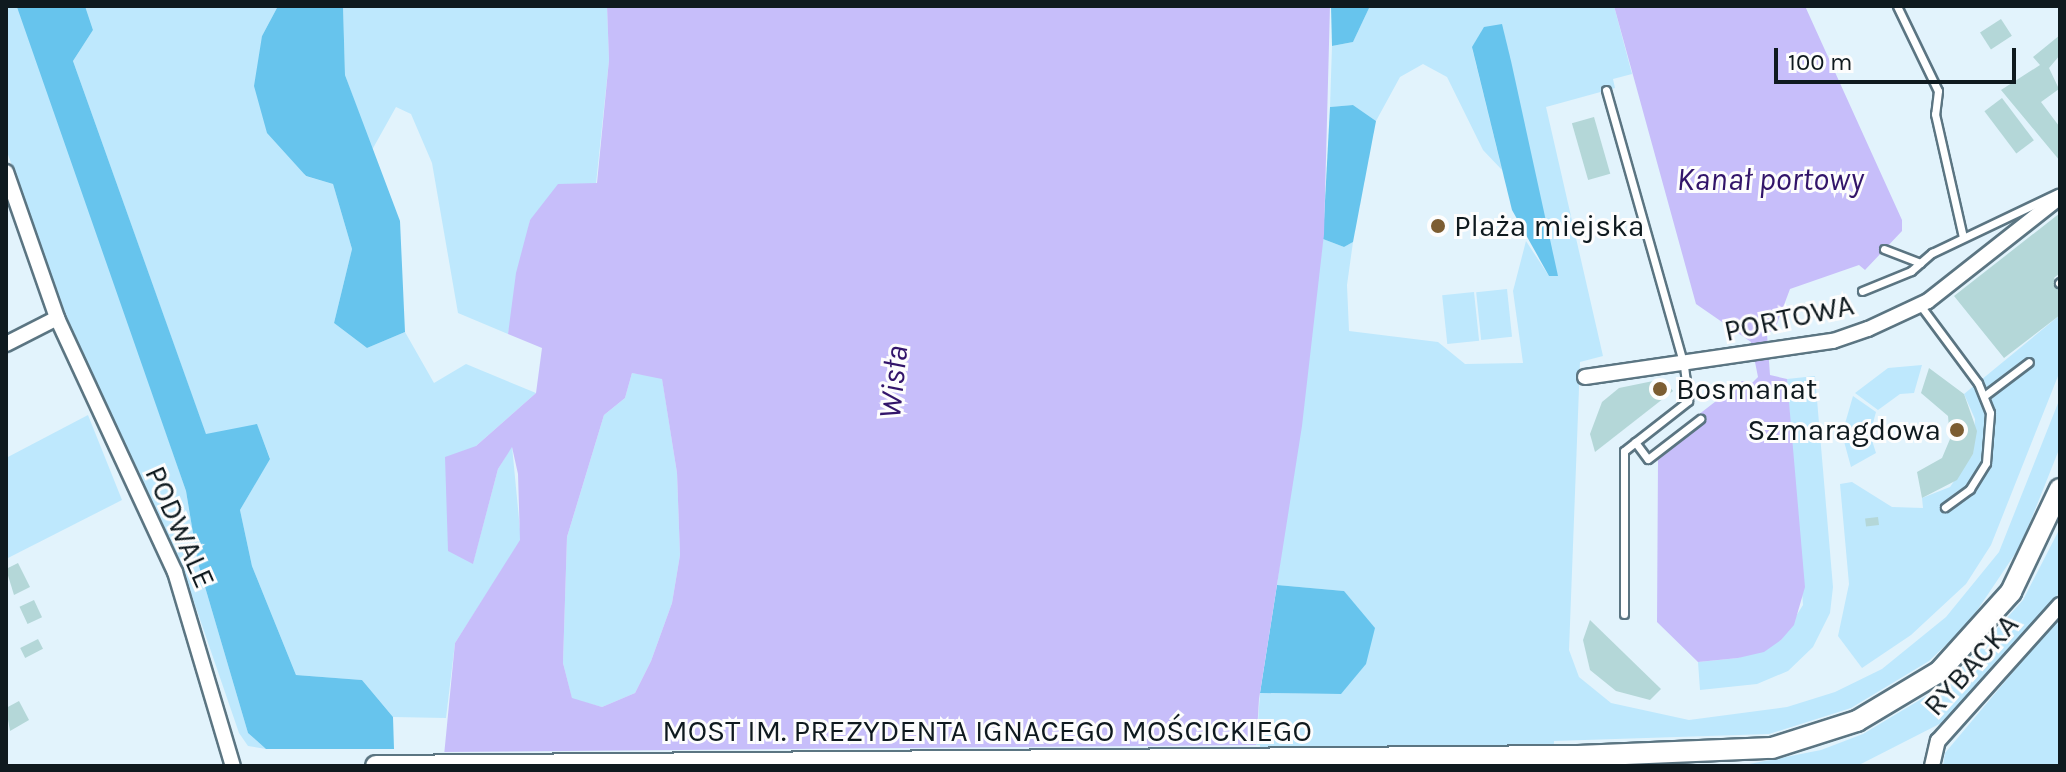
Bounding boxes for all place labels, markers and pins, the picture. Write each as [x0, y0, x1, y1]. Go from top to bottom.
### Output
place label: Plaża miejska [1454, 208, 1644, 244]
marker: Plaża miejska [1429, 217, 1447, 235]
place label: Bosmanat [1676, 371, 1817, 407]
marker: Bosmanat [1651, 380, 1669, 398]
place label: Szmaragdowa [1747, 412, 1941, 448]
marker: Szmaragdowa [1948, 421, 1966, 439]

